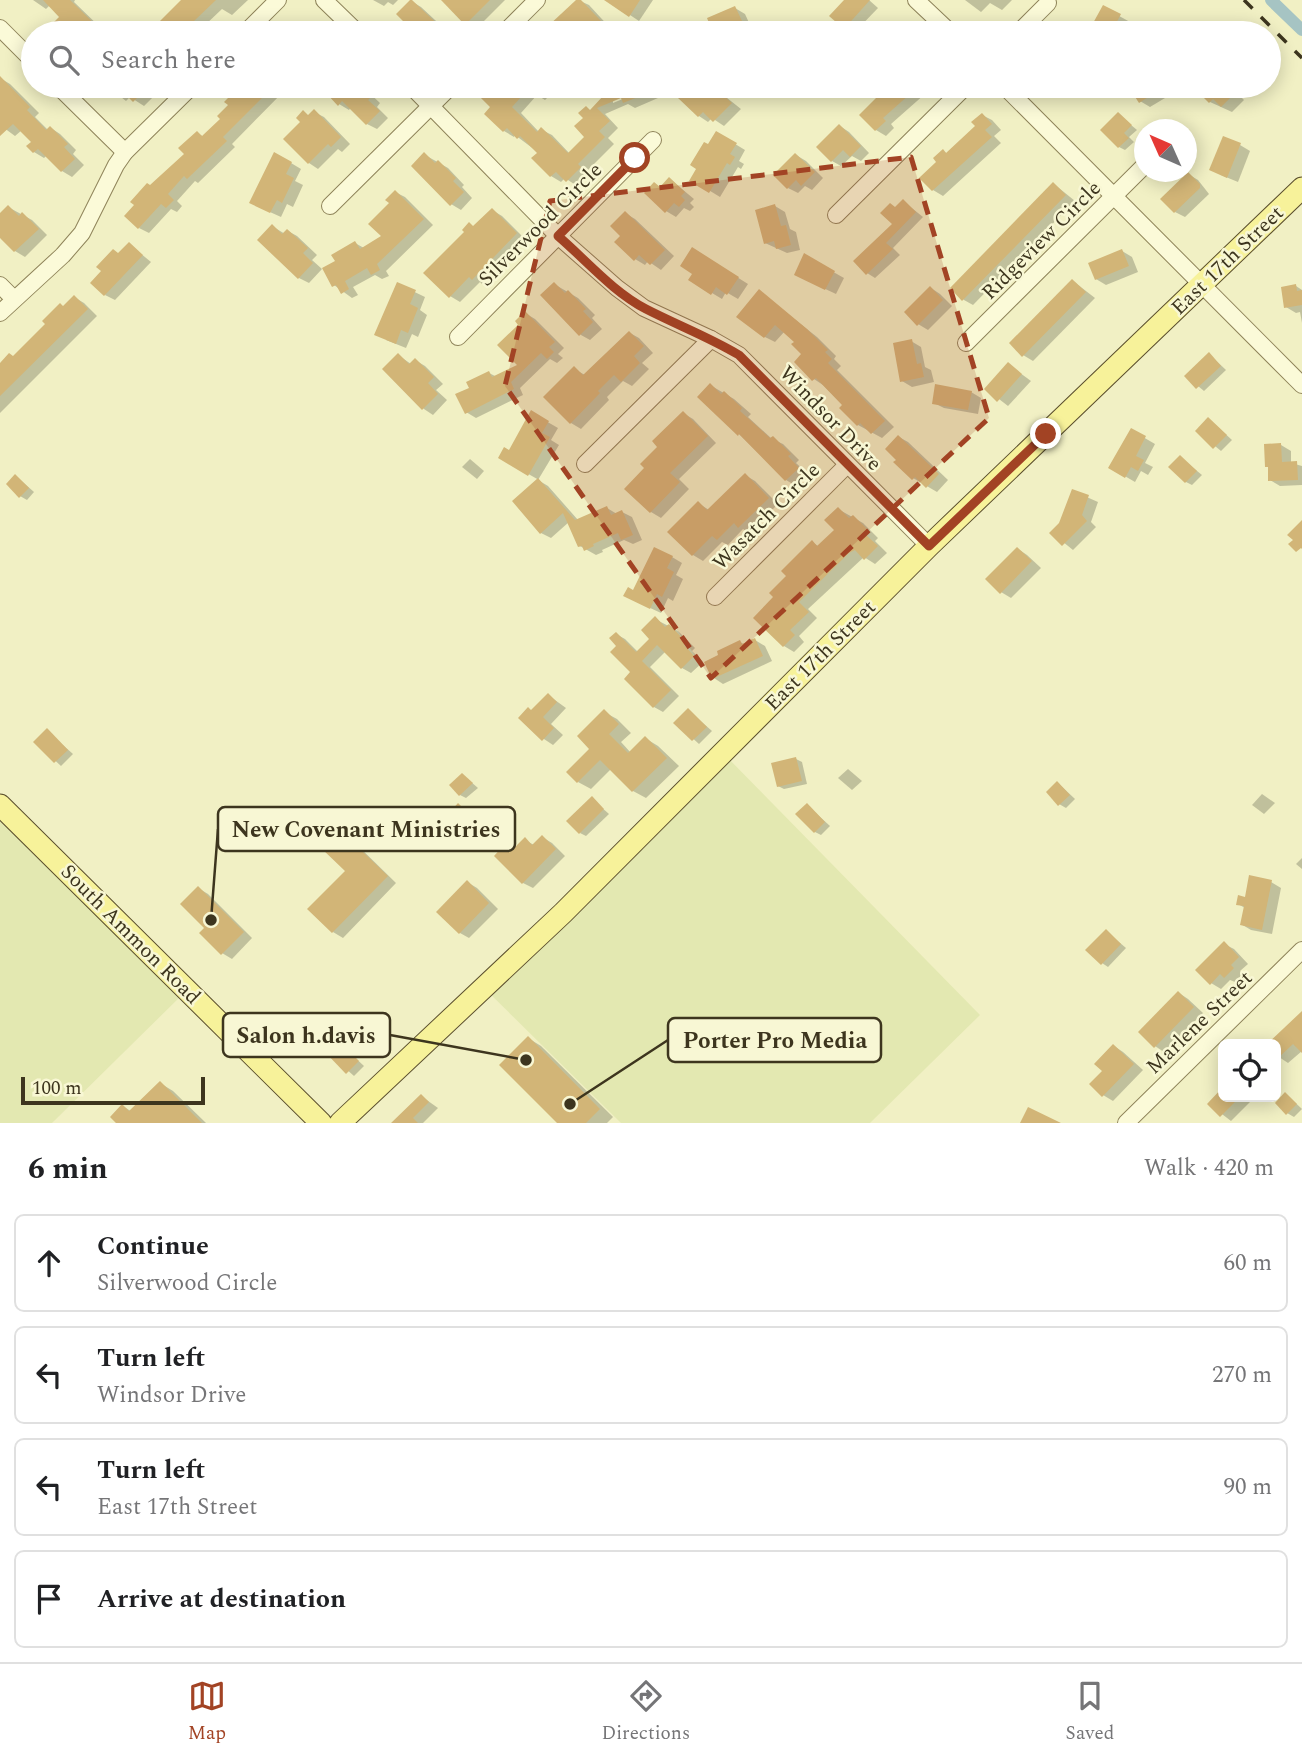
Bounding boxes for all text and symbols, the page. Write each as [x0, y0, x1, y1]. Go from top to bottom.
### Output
search box [21, 21, 1281, 98]
text: Search here [101, 40, 236, 80]
icon: search [45, 41, 83, 79]
north arrow [1134, 119, 1197, 182]
route start [619, 142, 650, 173]
street label: Silverwood Circle [471, 155, 610, 294]
street label: Ridgeview Circle [975, 174, 1109, 308]
street label: East 17th Street [1164, 198, 1292, 323]
street label: Windsor Drive [771, 359, 889, 479]
route end [1030, 418, 1061, 449]
street label: Wasatch Circle [705, 455, 828, 578]
street label: East 17th Street [758, 593, 884, 719]
callout: New Covenant Ministries [218, 807, 515, 851]
text: New Covenant Ministries [231, 813, 501, 848]
street label: South Ammon Road [53, 857, 208, 1012]
street label: Marlene Street [1139, 963, 1260, 1082]
callout: Salon h.davis [223, 1013, 390, 1057]
callout: Porter Pro Media [668, 1018, 881, 1062]
text: Salon h.davis [236, 1019, 376, 1054]
text: Porter Pro Media [683, 1024, 867, 1059]
map controls [1218, 1039, 1281, 1102]
button: locate [1218, 1039, 1281, 1102]
scale bar [21, 1074, 205, 1106]
text: 100 m [32, 1074, 82, 1103]
text: 6 min [28, 1146, 108, 1192]
text: Walk · 420 m [1144, 1151, 1274, 1186]
text: Continue [97, 1226, 209, 1266]
icon: ahead [30, 1244, 68, 1282]
text: 60 m [1223, 1246, 1272, 1281]
text: Silverwood Circle [97, 1266, 277, 1301]
text: Turn left [97, 1338, 205, 1378]
icon: left [30, 1356, 68, 1394]
text: 270 m [1212, 1358, 1272, 1393]
text: Windsor Drive [97, 1378, 246, 1413]
text: Turn left [97, 1450, 205, 1490]
icon: left [30, 1468, 68, 1506]
text: 90 m [1223, 1470, 1272, 1505]
text: East 17th Street [97, 1490, 257, 1525]
text: Arrive at destination [97, 1579, 346, 1619]
icon: arrive [30, 1580, 68, 1618]
tab: Map [188, 1677, 226, 1748]
tab: Directions [601, 1677, 690, 1748]
tab: Saved [1066, 1677, 1114, 1748]

